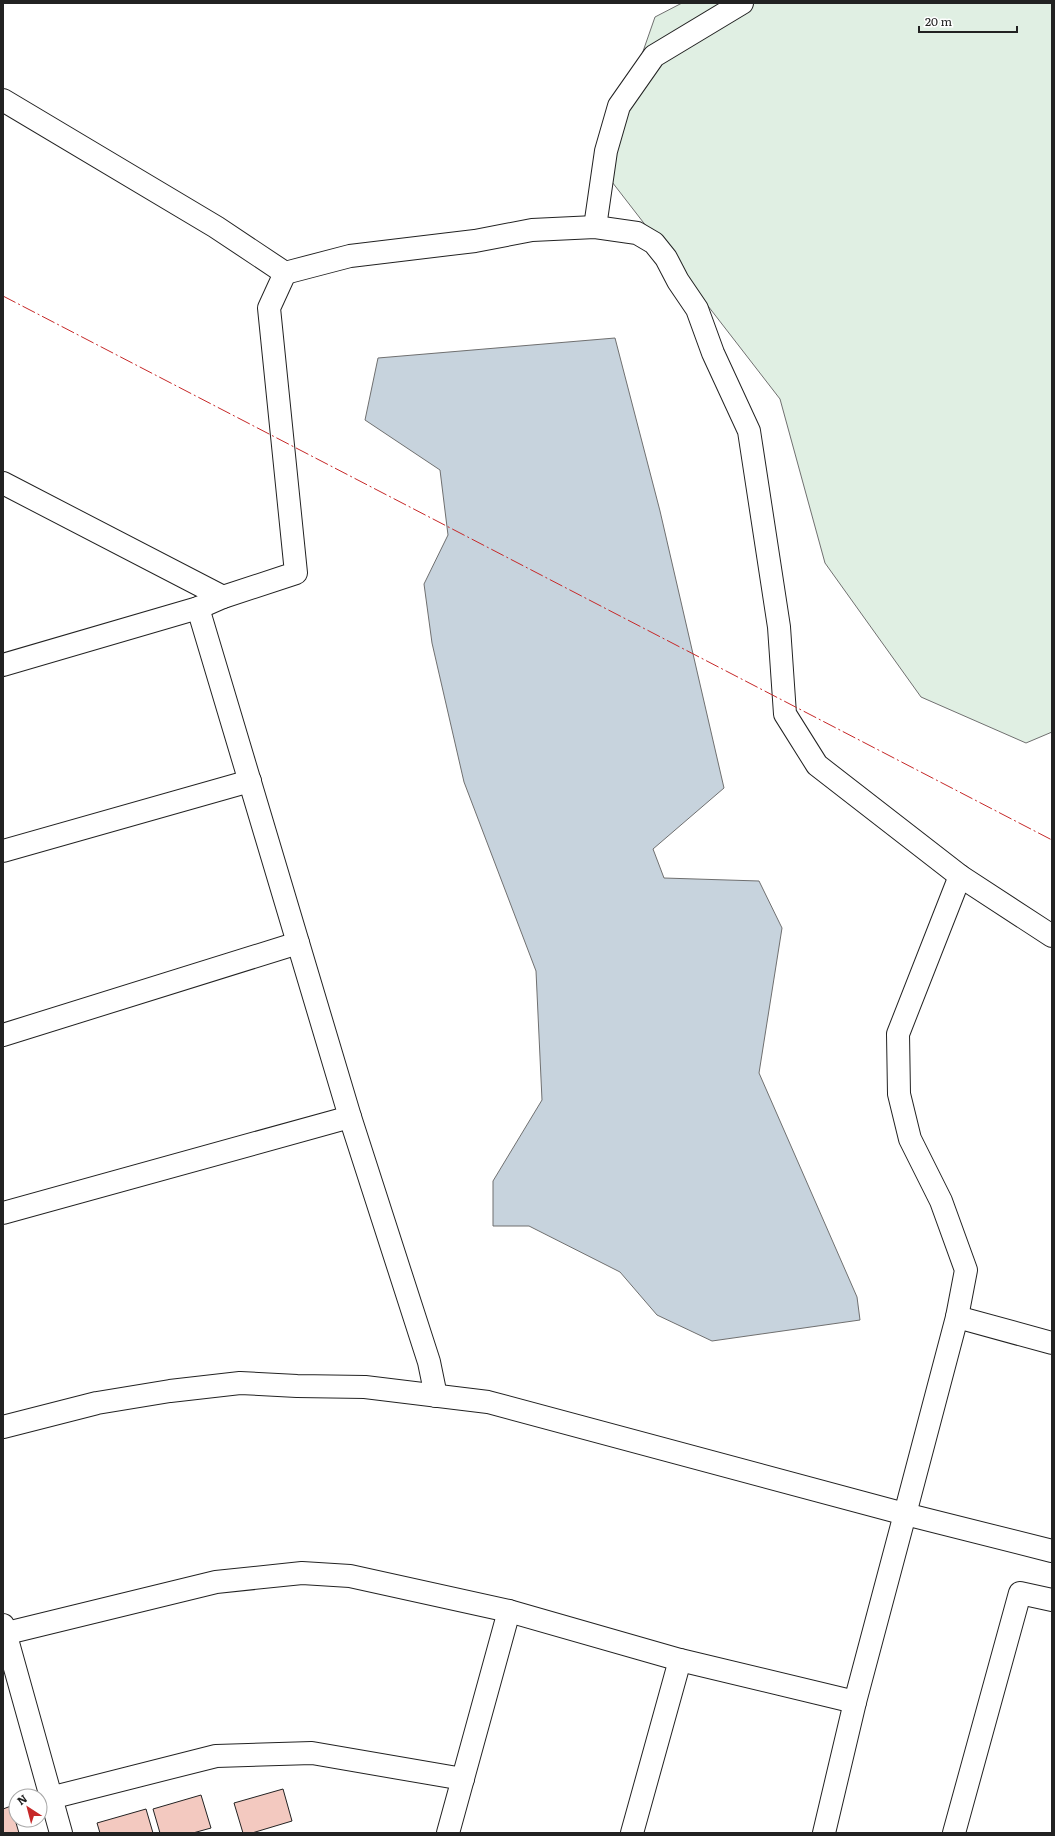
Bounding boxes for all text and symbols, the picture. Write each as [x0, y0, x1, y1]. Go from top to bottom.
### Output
scale bar [919, 8, 1017, 34]
text: 20 m [925, 12, 952, 30]
north arrow [8, 1788, 48, 1828]
text: N [13, 1790, 30, 1808]

